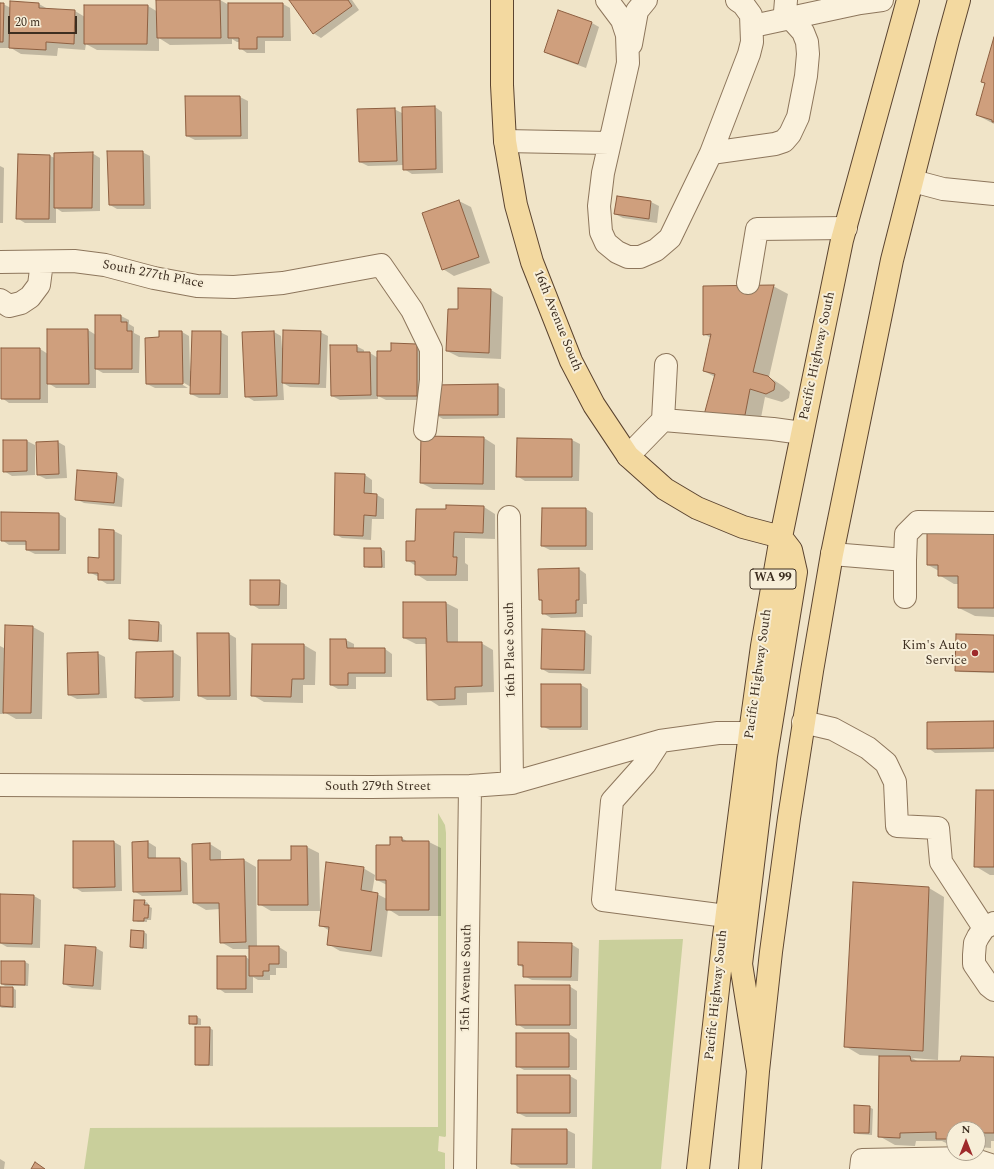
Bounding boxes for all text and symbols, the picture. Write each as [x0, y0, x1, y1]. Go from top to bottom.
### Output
scale bar [10, 8, 79, 34]
text: 20 m [15, 13, 40, 32]
street label: South 277th Place [101, 258, 205, 292]
street label: 16th Avenue South [529, 268, 585, 374]
street label: Pacific Highway South [797, 290, 839, 422]
road number: WA 99 [750, 569, 796, 589]
street label: 16th Place South [502, 602, 520, 698]
street label: Pacific Highway South [742, 608, 776, 740]
place label: Kim's Auto Service [902, 638, 967, 669]
marker: Kim's Auto Service [970, 648, 980, 658]
street label: South 279th Street [325, 779, 431, 795]
street label: 15th Avenue South [458, 924, 476, 1032]
street label: Pacific Highway South [702, 929, 732, 1061]
north arrow [946, 1121, 986, 1161]
text: N [962, 1121, 970, 1138]

